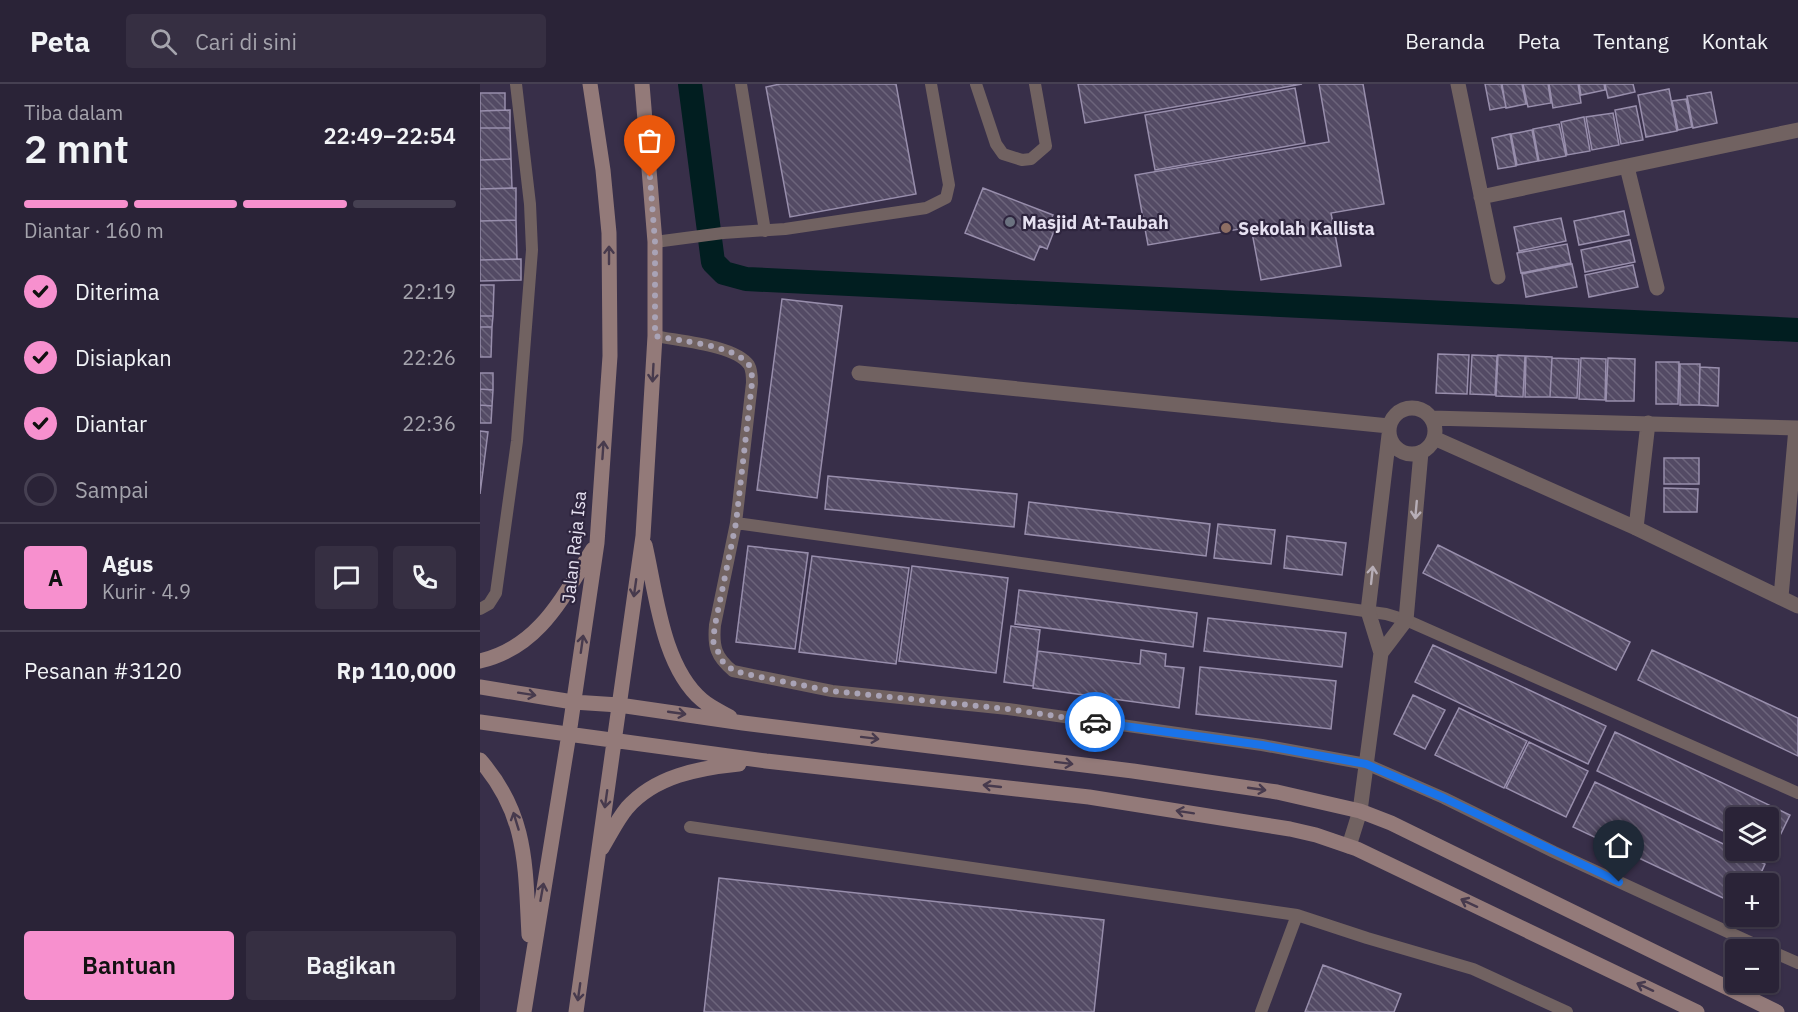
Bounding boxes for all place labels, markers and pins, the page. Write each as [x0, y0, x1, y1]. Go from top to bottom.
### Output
pin [624, 115, 675, 177]
place label: Masjid At-Taubah [1022, 211, 1169, 234]
marker: Masjid At-Taubah [1003, 215, 1017, 229]
place label: Sekolah Kallista [1238, 217, 1375, 240]
marker: Sekolah Kallista [1219, 221, 1233, 235]
pin [1593, 820, 1644, 882]

